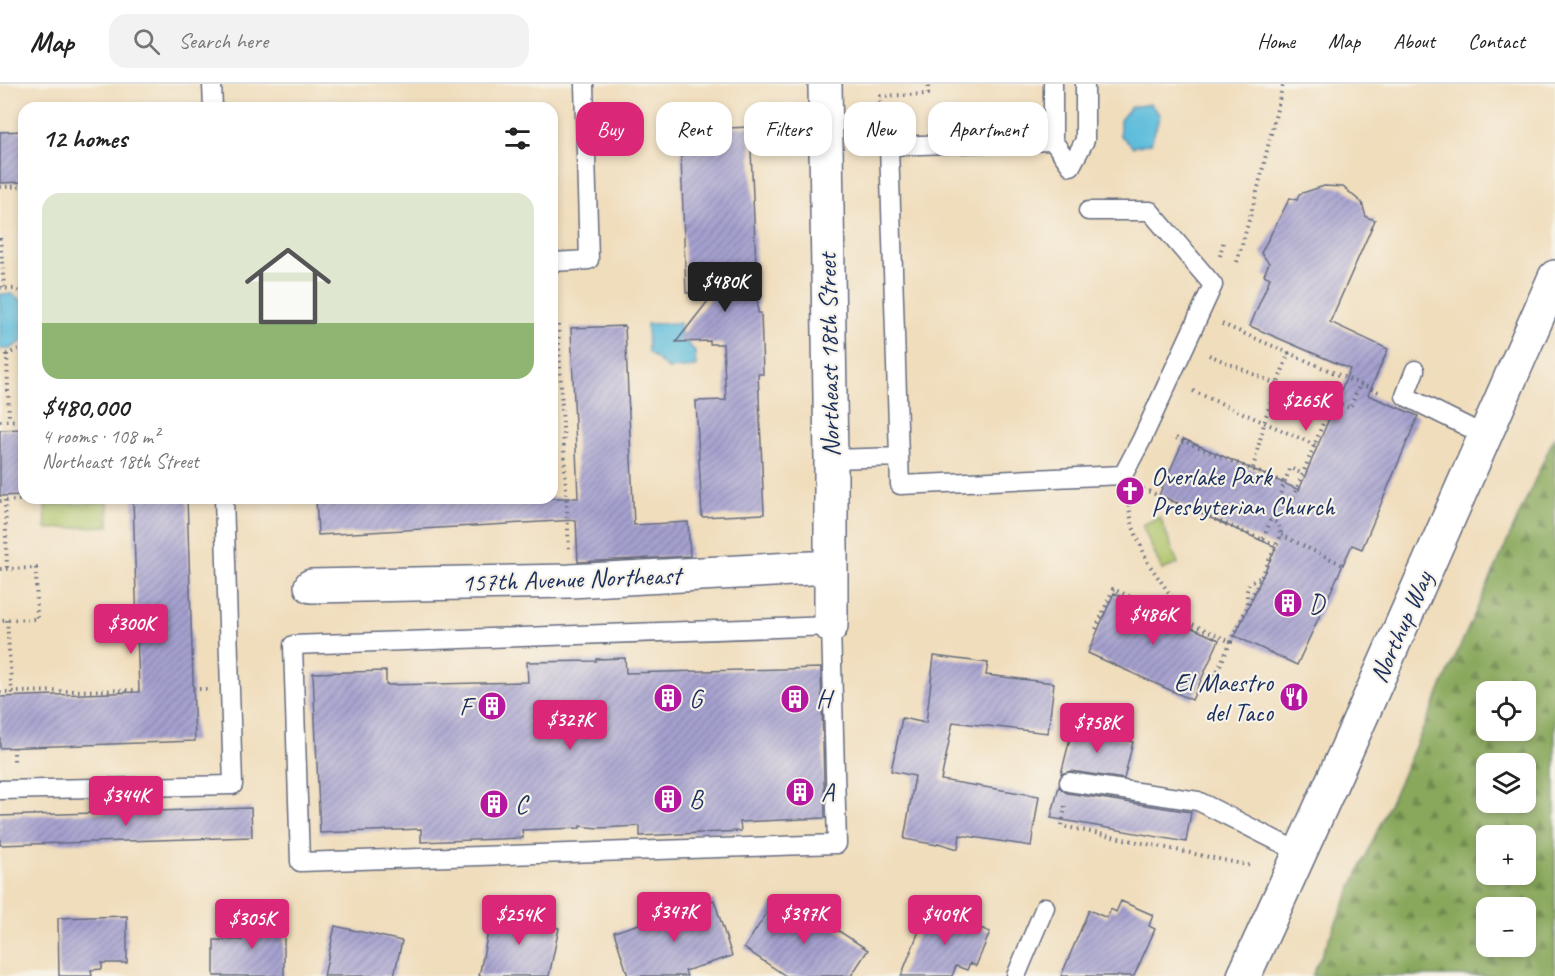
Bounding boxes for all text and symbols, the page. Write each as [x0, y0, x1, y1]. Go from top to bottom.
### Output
search box [109, 14, 529, 68]
text: Map [30, 24, 73, 59]
icon: search [130, 25, 163, 58]
text: Search here [178, 27, 268, 55]
text: Home [1257, 28, 1295, 54]
text: Map [1328, 28, 1360, 54]
text: About [1393, 28, 1435, 54]
text: Contact [1468, 28, 1525, 54]
chip: Buy [576, 102, 644, 156]
chip: Rent [656, 102, 732, 156]
chip: Filters [744, 102, 832, 156]
chip: New [844, 102, 916, 156]
chip: Apartment [928, 102, 1048, 156]
text: 12 homes [42, 122, 127, 155]
icon: filters [501, 122, 534, 155]
icon: home [234, 232, 342, 340]
street label: Northeast 18th Street [811, 251, 847, 457]
pin: $480K [683, 262, 767, 313]
text: $480K [702, 269, 748, 294]
pin: $265K [1264, 381, 1348, 432]
text: $265K [1283, 388, 1329, 413]
text: $480,000 [42, 391, 129, 424]
text: 4 rooms · 108 m² [42, 424, 159, 449]
text: Northeast 18th Street [42, 449, 199, 474]
place label: Overlake Park Presbyterian Church [1151, 460, 1336, 523]
church icon: Overlake Park Presbyterian Church [1114, 475, 1146, 507]
street label: 157th Avenue Northeast [461, 559, 685, 599]
street label: Northup Way [1362, 564, 1441, 688]
building icon: D [1272, 587, 1304, 619]
place label: D [1309, 587, 1326, 620]
pin: $486K [1111, 595, 1195, 646]
text: $486K [1130, 602, 1176, 627]
pin: $300K [89, 604, 173, 655]
text: $300K [108, 611, 154, 636]
place label: El Maestro del Taco [1174, 666, 1275, 729]
restaurant icon: El Maestro del Taco [1278, 681, 1310, 713]
map controls [1476, 681, 1536, 957]
button: locate [1476, 681, 1536, 741]
building icon: G [652, 682, 684, 714]
place label: G [689, 682, 705, 715]
building icon: H [779, 683, 811, 715]
place label: H [816, 683, 835, 716]
place label: F [459, 690, 476, 723]
building icon: F [476, 690, 508, 722]
pin: $327K [528, 700, 612, 751]
pin: $758K [1055, 703, 1139, 754]
text: $327K [547, 707, 593, 732]
text: $758K [1074, 710, 1120, 735]
button: layers [1476, 753, 1536, 813]
pin: $344K [84, 776, 168, 827]
building icon: A [784, 776, 816, 808]
place label: A [821, 776, 836, 809]
text: $344K [103, 783, 149, 808]
building icon: B [652, 783, 684, 815]
place label: B [689, 783, 704, 816]
building icon: C [478, 788, 510, 820]
place label: C [515, 788, 530, 821]
button: + [1476, 825, 1536, 885]
pin: $347K [632, 892, 716, 943]
pin: $397K [762, 894, 846, 945]
pin: $254K [477, 895, 561, 946]
pin: $409K [903, 895, 987, 946]
button: − [1476, 897, 1536, 957]
pin: $305K [210, 899, 294, 950]
text: $347K [651, 899, 697, 924]
text: $397K [781, 901, 827, 926]
text: $254K [496, 902, 542, 927]
text: $409K [922, 902, 968, 927]
text: $305K [229, 906, 275, 931]

